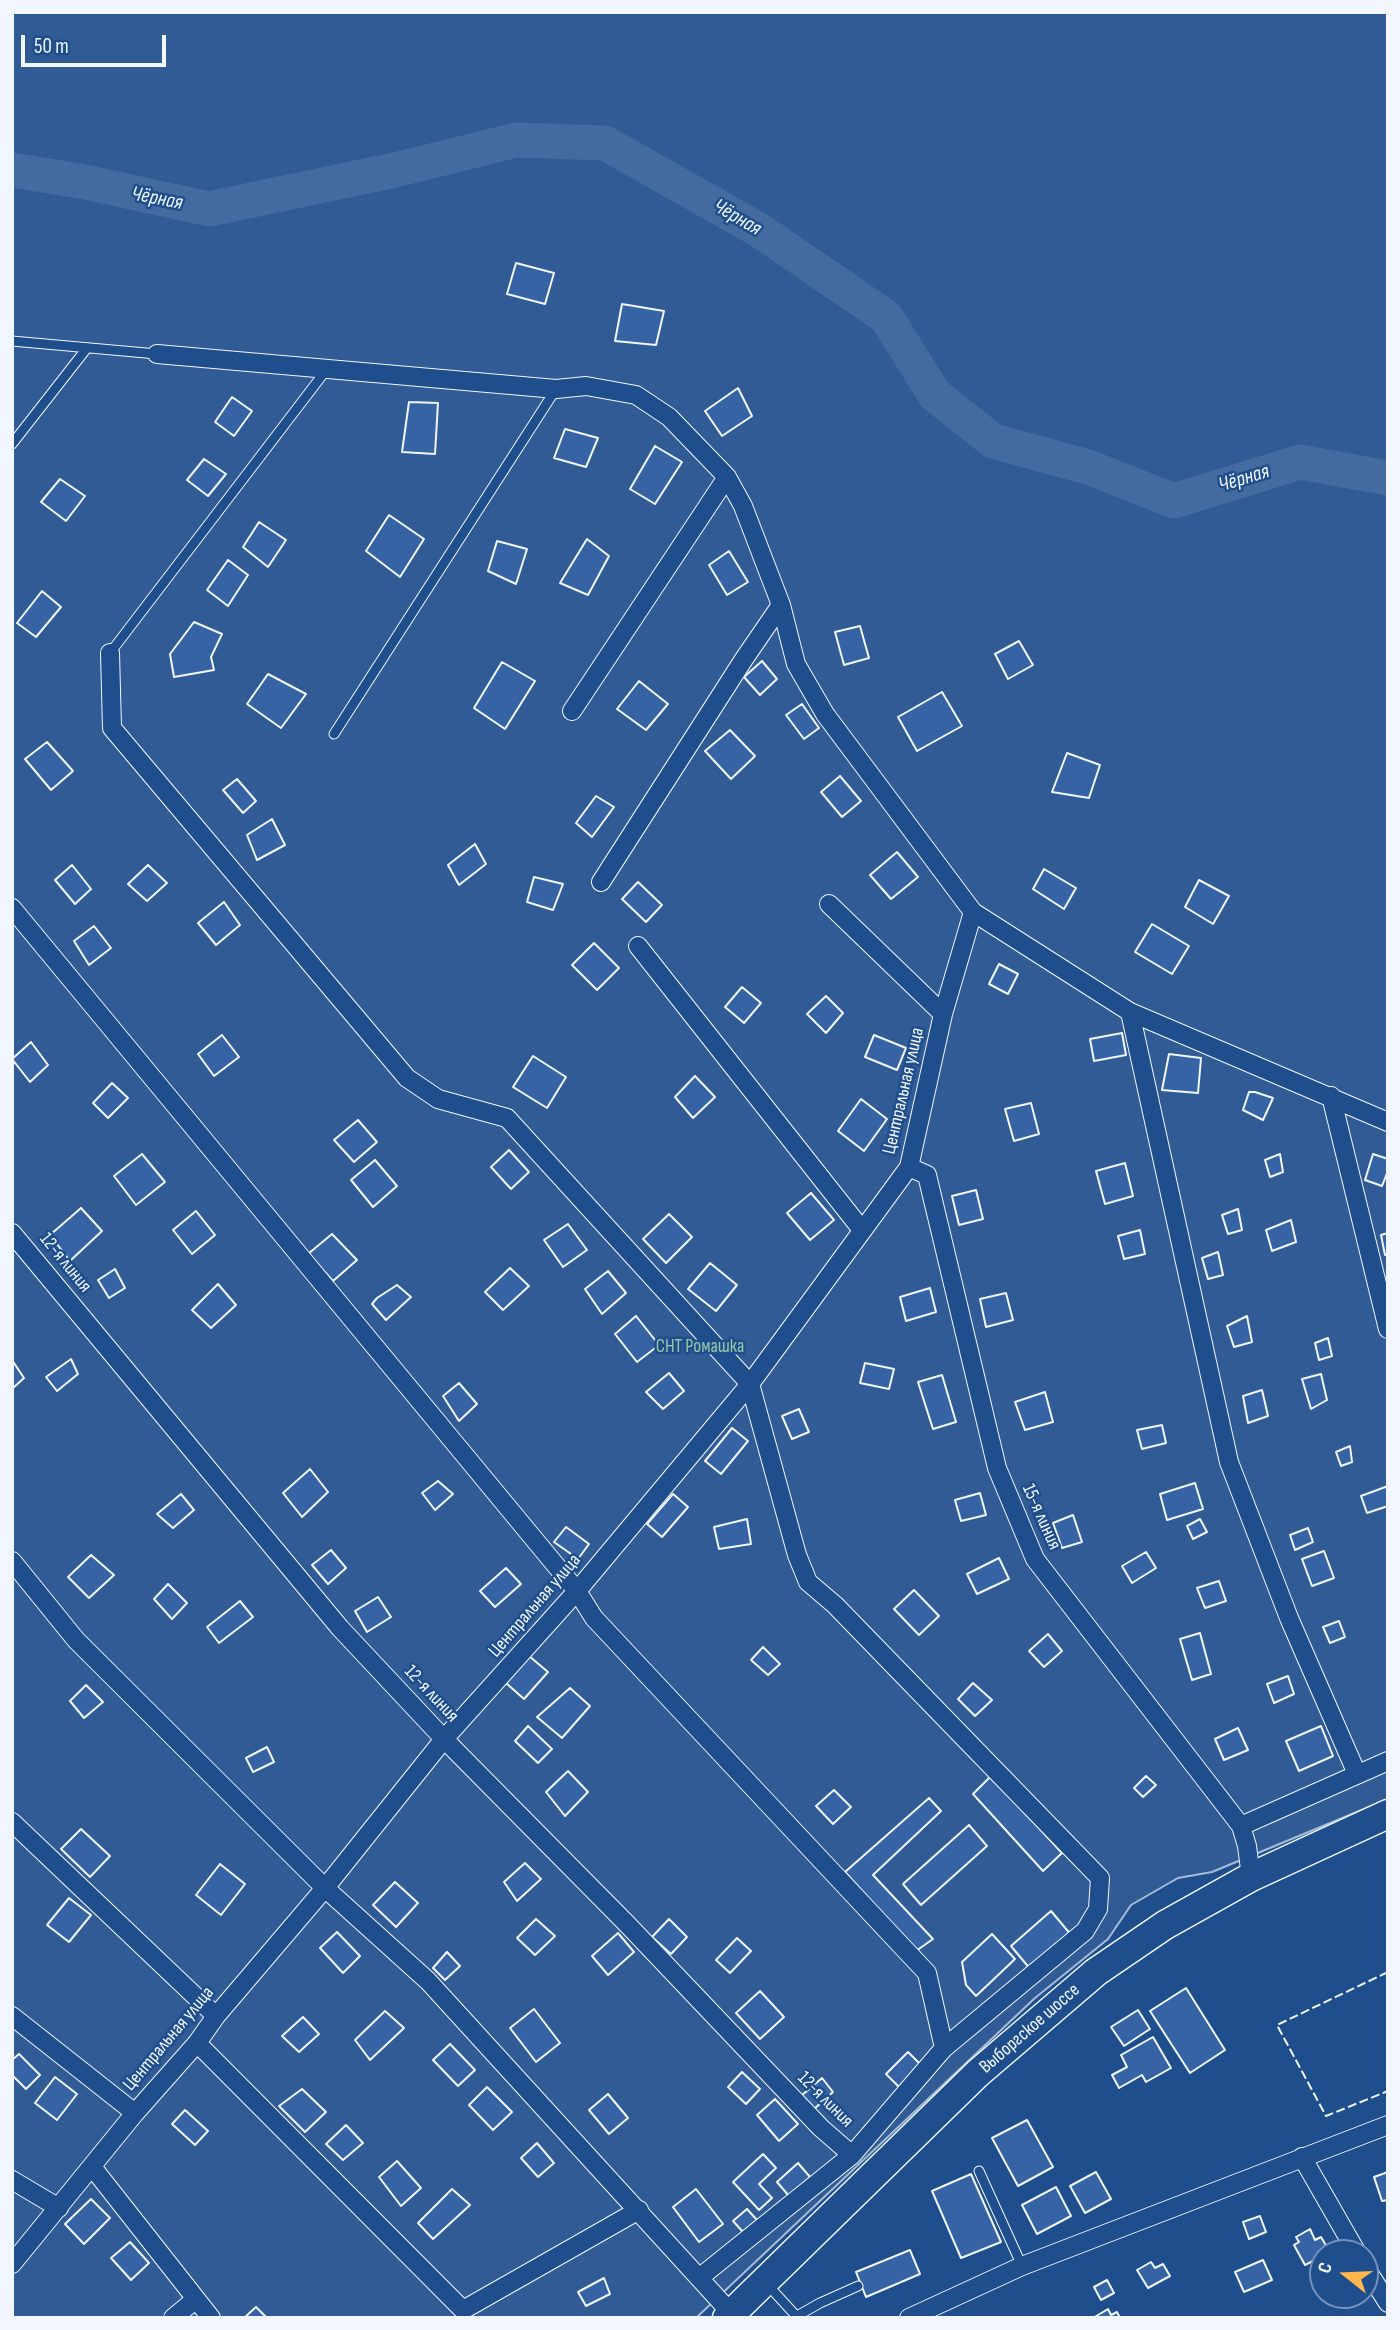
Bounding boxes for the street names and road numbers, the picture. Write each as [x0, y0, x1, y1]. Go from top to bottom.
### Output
street label: Центральная улица [878, 1025, 930, 1157]
street label: 12-я линия [34, 1229, 96, 1297]
street label: 15-я линия [1016, 1481, 1066, 1553]
street label: Центральная улица [484, 1550, 586, 1662]
street label: 12-я линия [399, 1661, 463, 1727]
street label: Выборгское шоссе [975, 1979, 1085, 2079]
street label: Центральная улица [119, 1982, 219, 2096]
street label: 12-я линия [792, 2067, 858, 2133]

